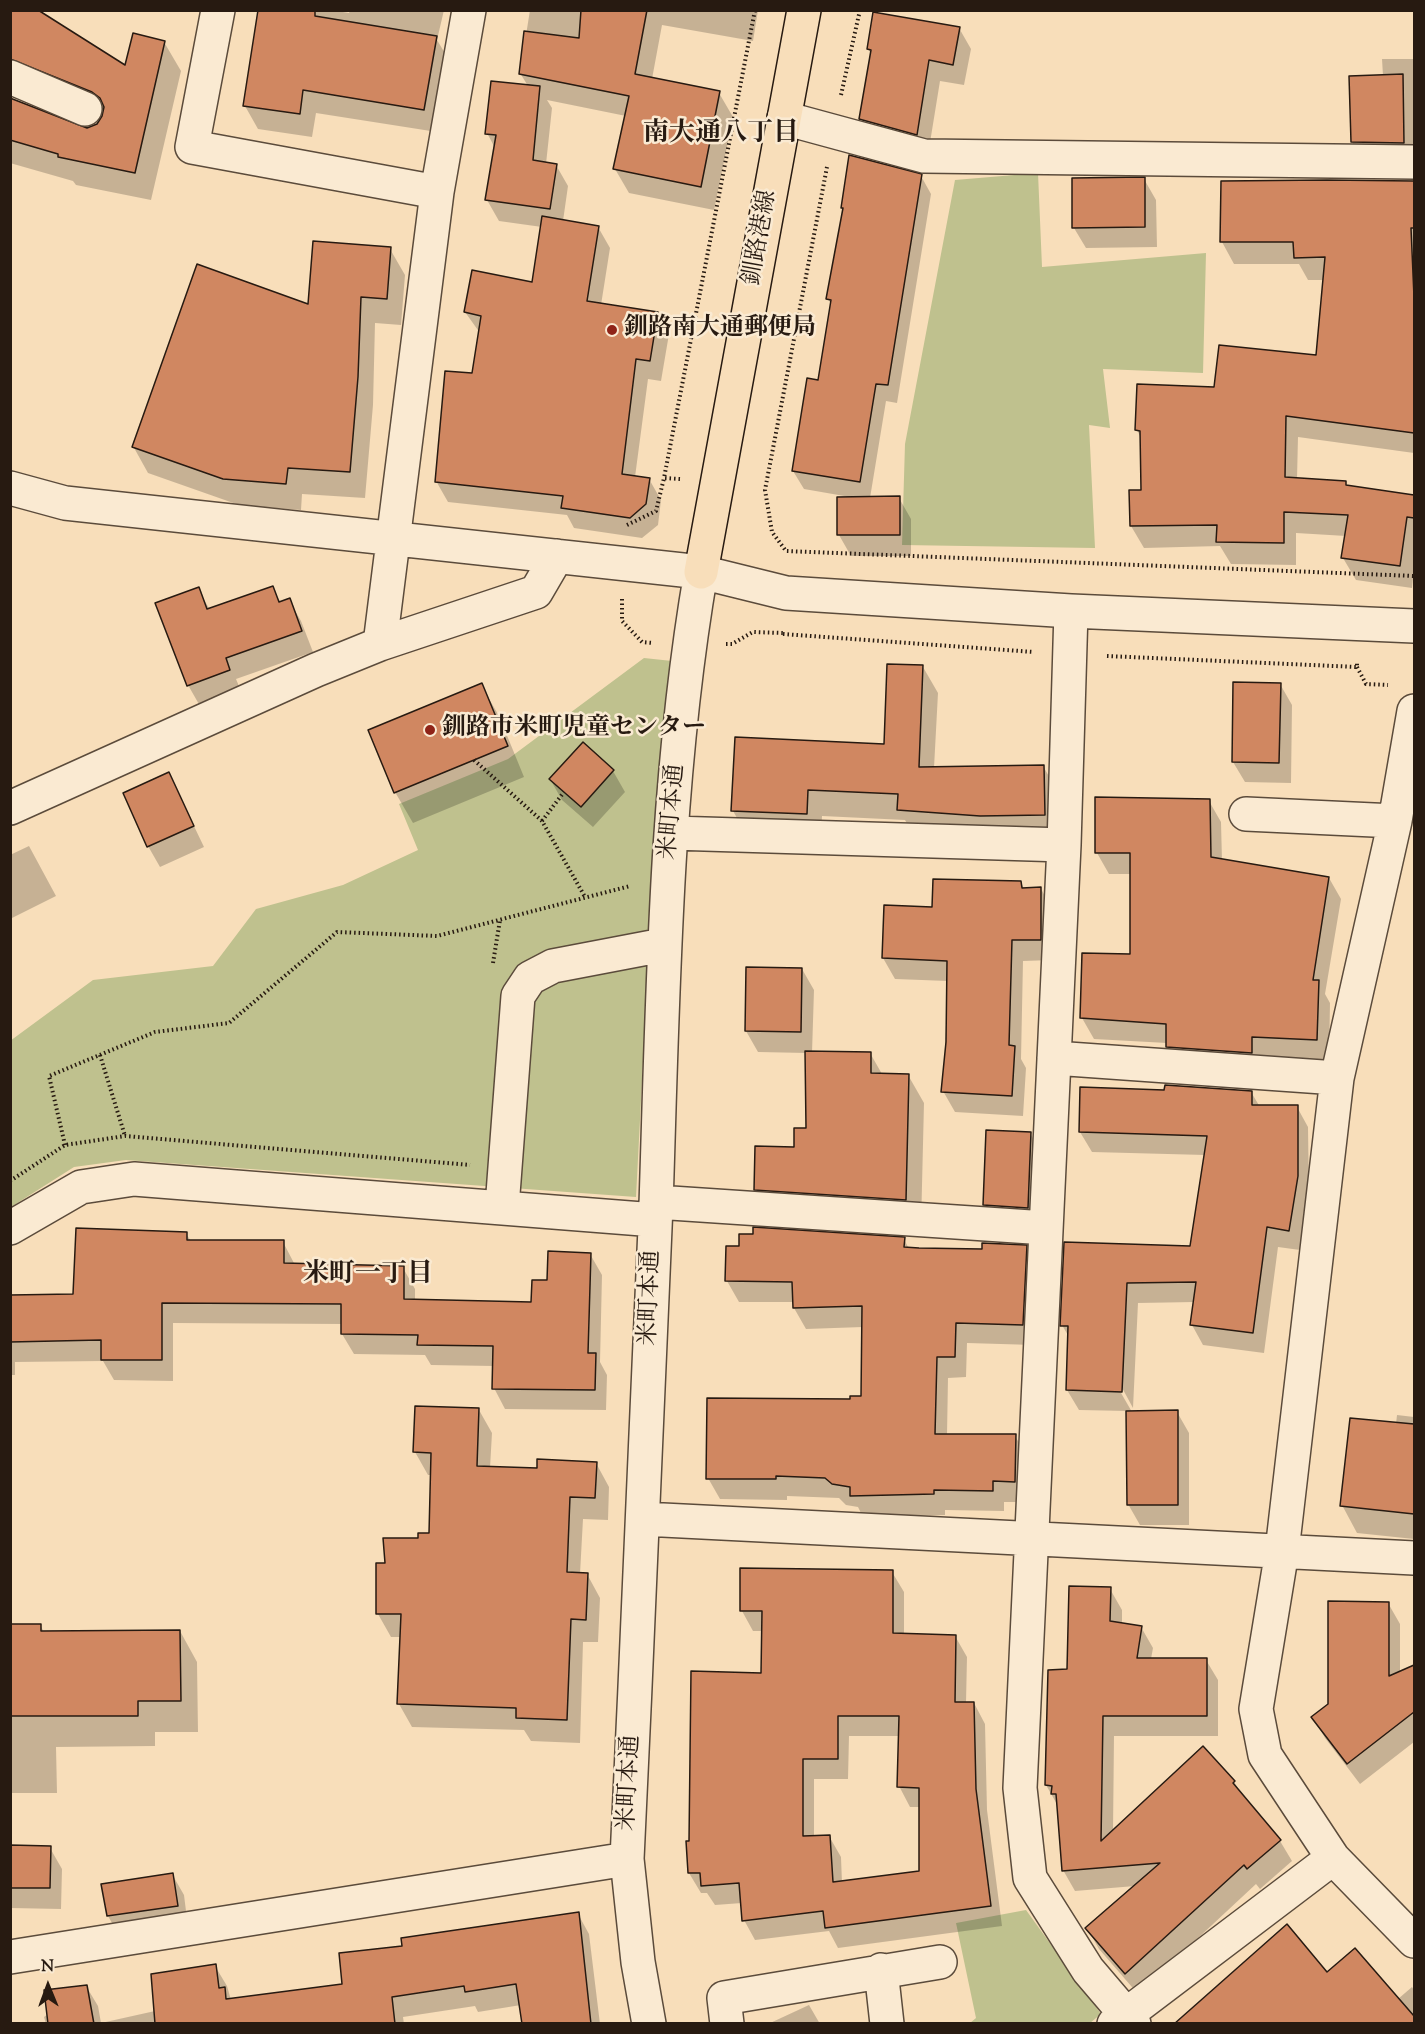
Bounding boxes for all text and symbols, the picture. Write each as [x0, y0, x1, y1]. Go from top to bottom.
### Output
district label: 南大通八丁目 [643, 120, 799, 152]
street label: 釧路港線 [739, 188, 785, 288]
place label: 釧路南大通郵便局 [624, 316, 816, 344]
marker: 釧路南大通郵便局 [605, 323, 619, 337]
place label: 釧路市米町児童センター [442, 716, 706, 744]
marker: 釧路市米町児童センター [423, 723, 437, 737]
street label: 米町本通 [655, 763, 693, 861]
street label: 米町本通 [636, 1250, 668, 1346]
district label: 米町一丁目 [303, 1261, 433, 1293]
street label: 米町本通 [614, 1734, 648, 1832]
north arrow [18, 1956, 78, 2016]
text: N [41, 1956, 54, 1979]

